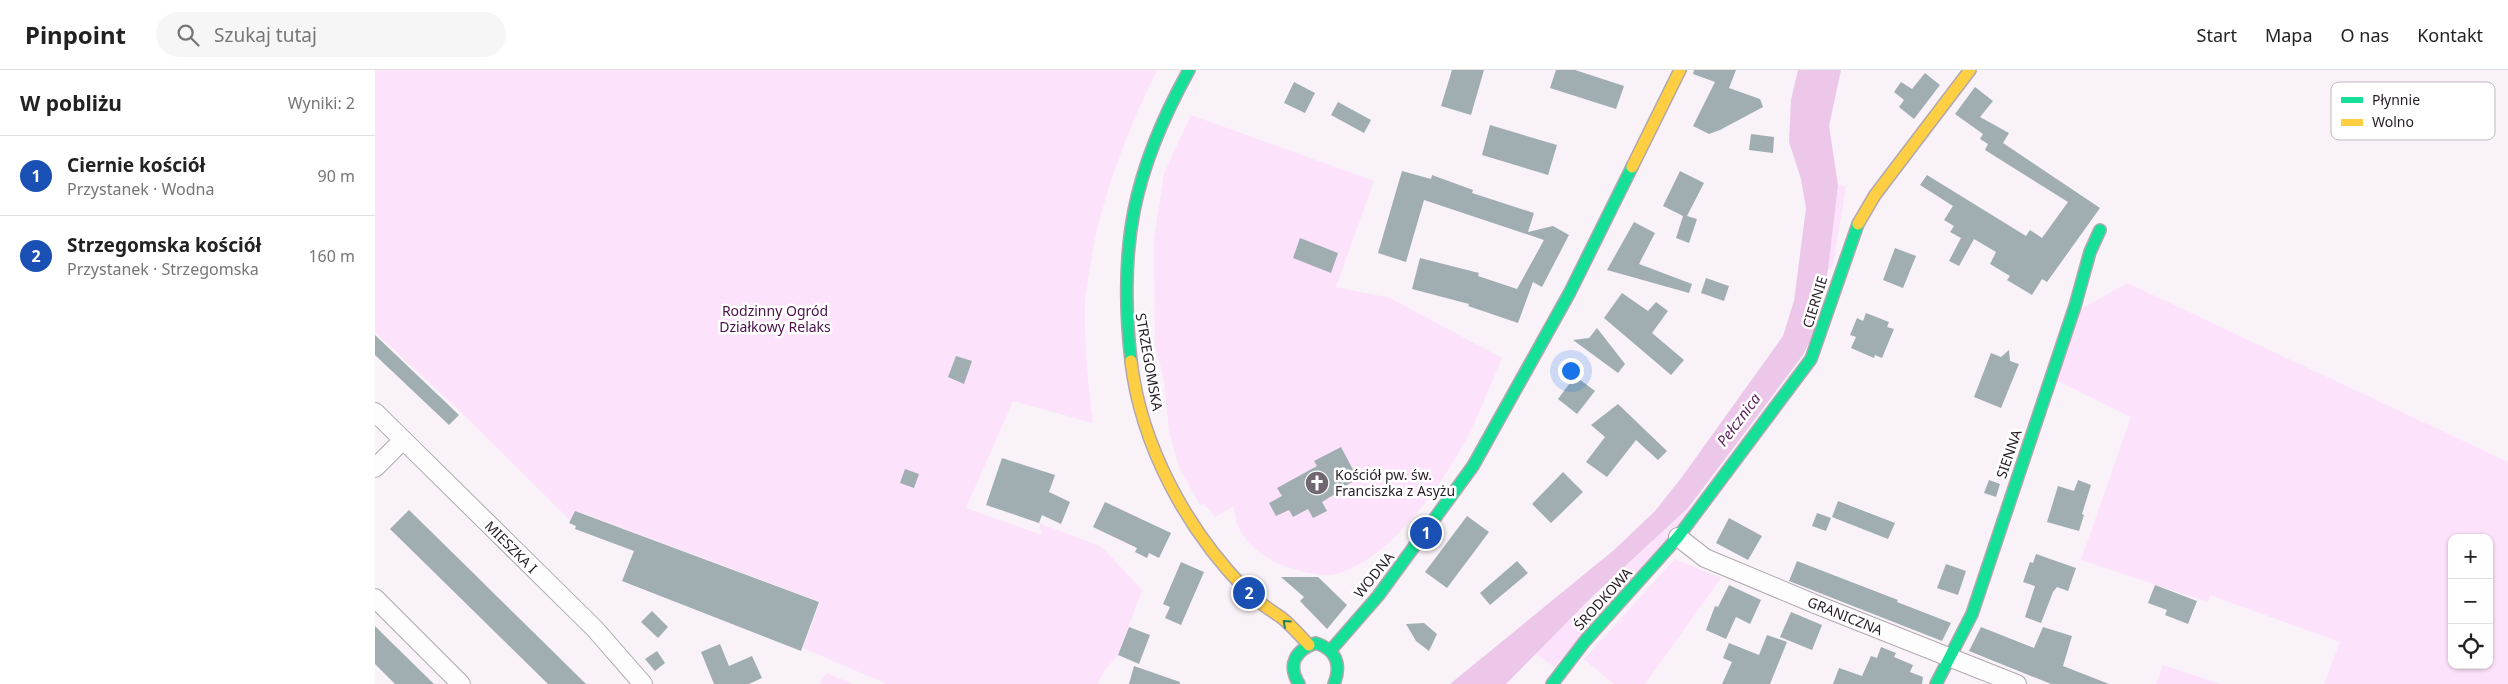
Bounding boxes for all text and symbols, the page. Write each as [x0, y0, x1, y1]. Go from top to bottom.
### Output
search box [156, 12, 506, 57]
text: Pinpoint [25, 18, 126, 51]
icon: search [174, 21, 202, 49]
text: Szukaj tutaj [214, 22, 317, 48]
text: Start [2197, 23, 2237, 47]
text: Mapa [2265, 23, 2313, 47]
text: O nas [2341, 23, 2389, 47]
text: Kontakt [2417, 23, 2483, 47]
legend [2331, 82, 2495, 140]
text: W pobliżu [20, 89, 122, 117]
text: Płynnie [2372, 90, 2420, 109]
text: Wyniki: 2 [288, 92, 355, 114]
text: Wolno [2372, 112, 2414, 131]
text: Ciernie kościół [67, 152, 205, 178]
text: 1 [31, 165, 41, 187]
text: 90 m [318, 165, 355, 187]
text: Przystanek · Wodna [67, 178, 214, 200]
text: Strzegomska kościół [67, 232, 261, 258]
text: 2 [31, 245, 41, 267]
text: 160 m [308, 245, 355, 267]
text: Przystanek · Strzegomska [67, 258, 259, 280]
street label: CIERNIE [1798, 274, 1831, 330]
park label: Rodzinny Ogród Działkowy Relaks [719, 301, 831, 336]
street label: STRZEGOMSKA [1132, 311, 1167, 412]
your location [1558, 358, 1584, 384]
water label: Pełcznica [1712, 389, 1765, 450]
street label: SIENNA [1991, 427, 2026, 481]
place label: Kościół pw. św. Franciszka z Asyżu [1335, 465, 1455, 500]
church icon: Kościół pw. św. Franciszka z Asyżu [1304, 470, 1330, 496]
pin: 1 [1410, 514, 1442, 552]
street label: MIESZKA I [481, 516, 542, 577]
map controls [2448, 534, 2493, 669]
button: + [2448, 534, 2493, 579]
street label: WODNA [1349, 548, 1398, 602]
street label: ŚRODKOWA [1569, 563, 1636, 634]
pin: 2 [1233, 574, 1265, 612]
button: − [2448, 579, 2493, 624]
street label: GRANICZNA [1805, 592, 1886, 639]
one-way arrow [1283, 620, 1292, 629]
button: locate [2448, 624, 2493, 669]

